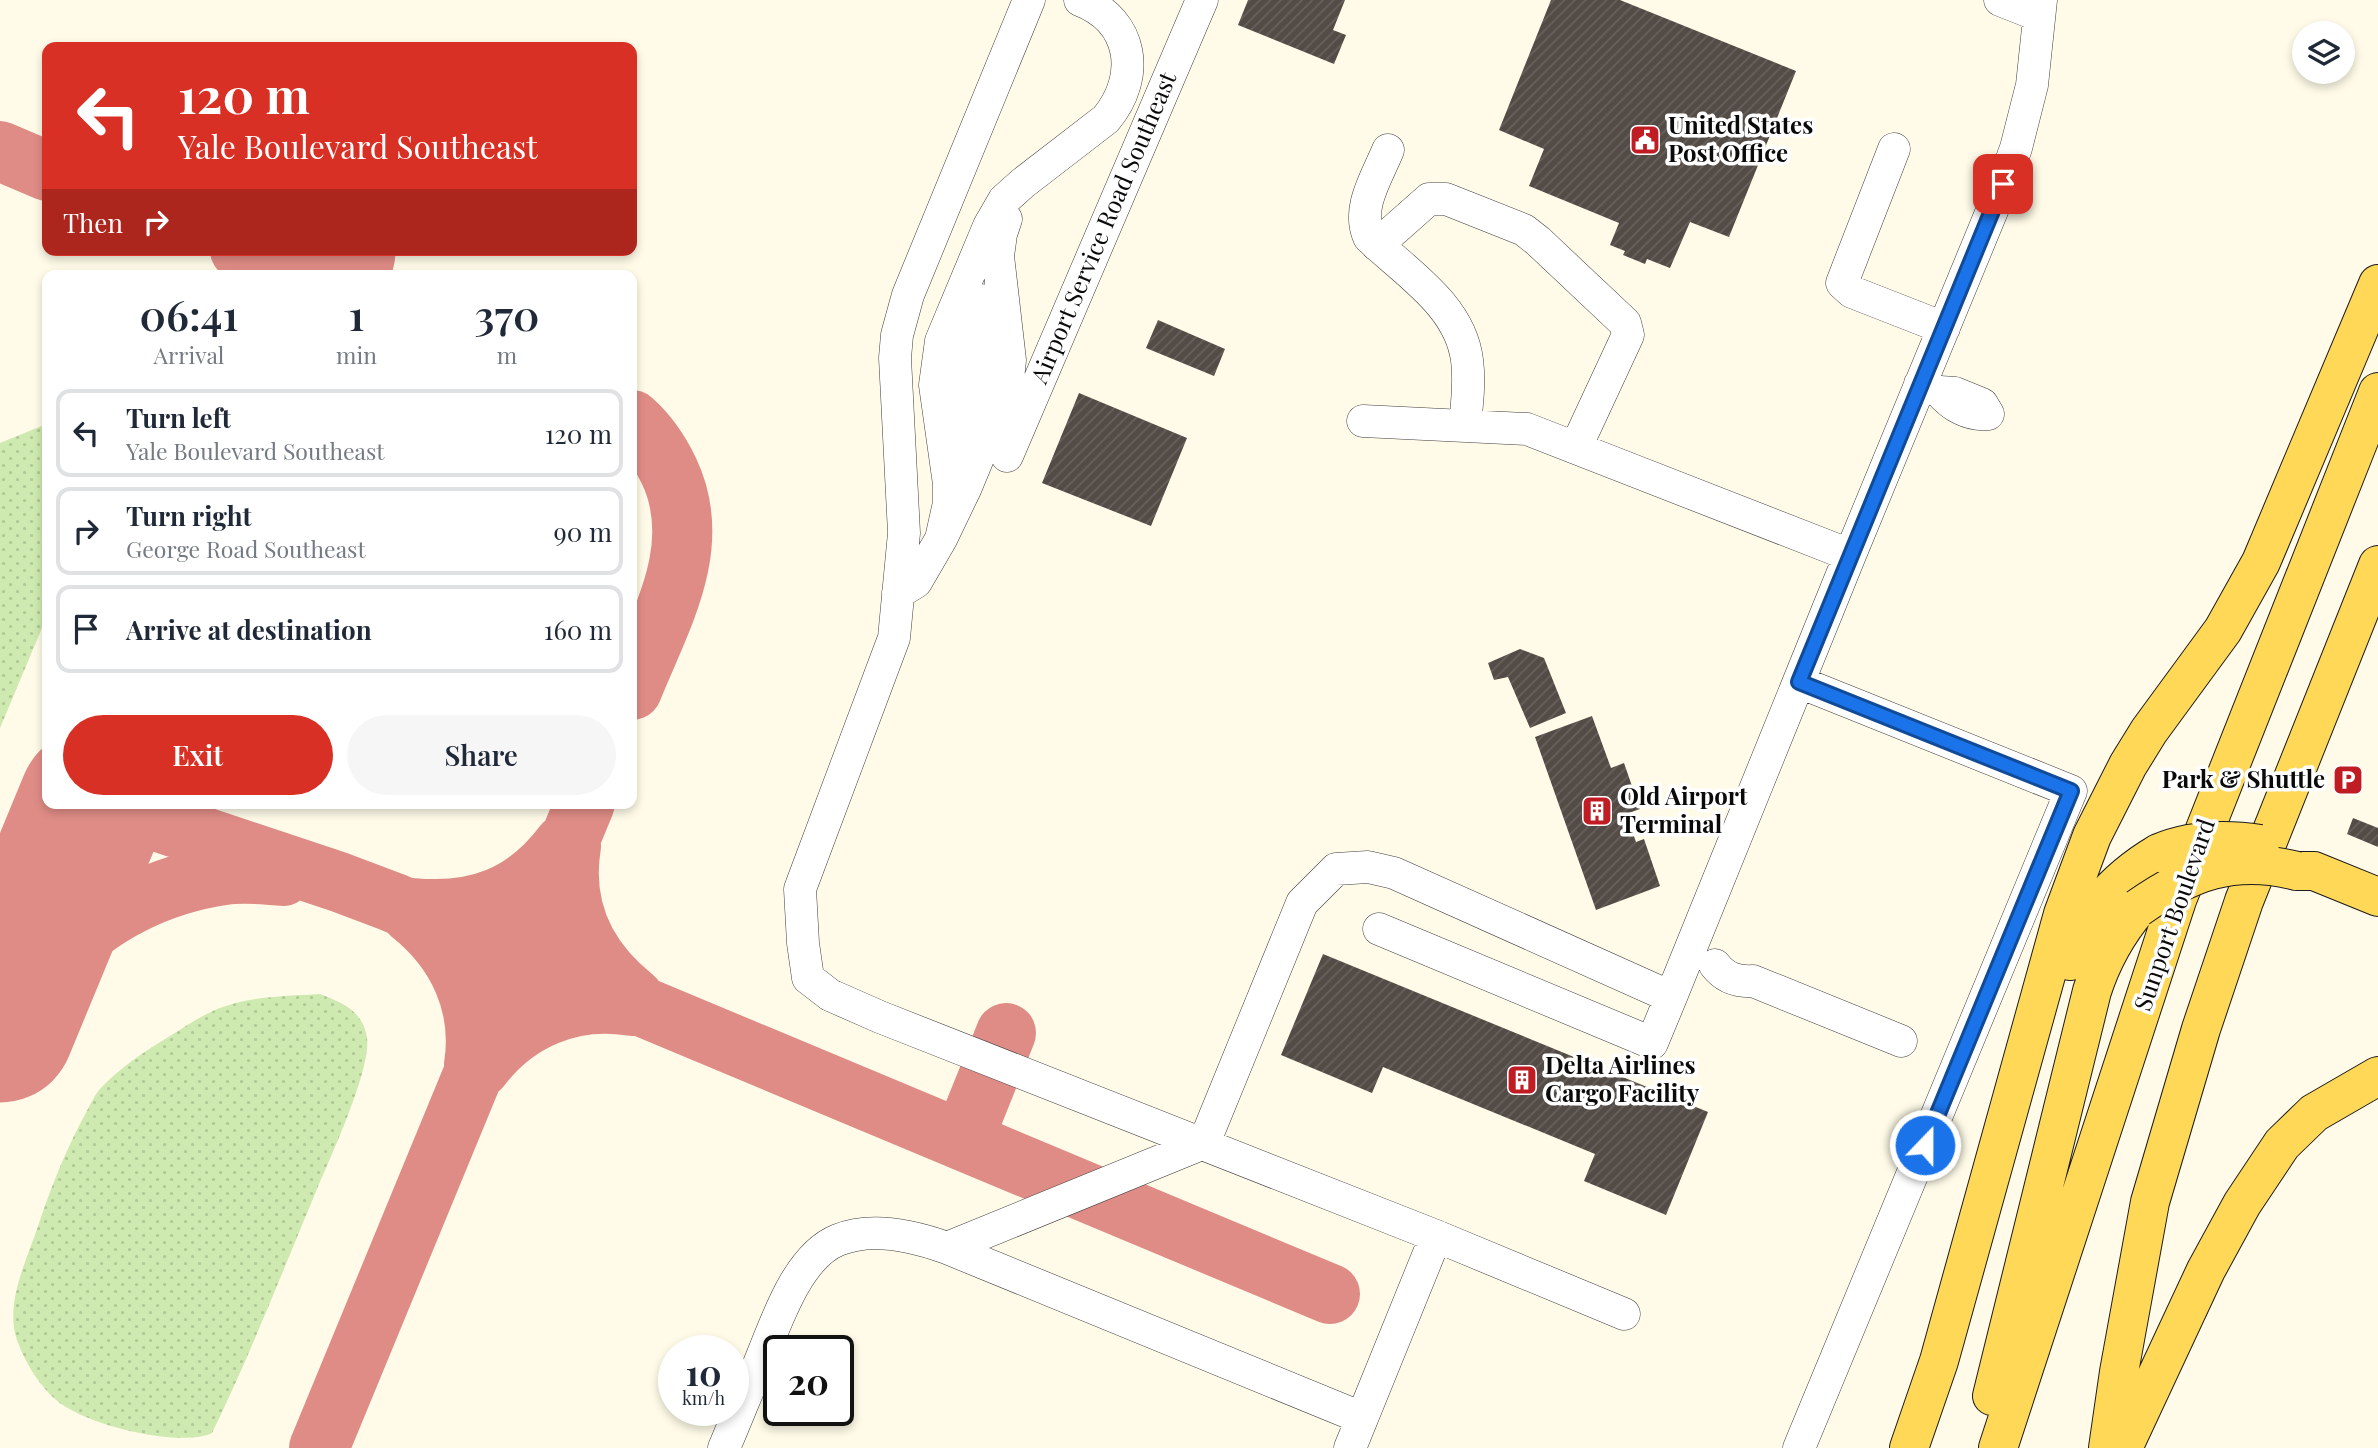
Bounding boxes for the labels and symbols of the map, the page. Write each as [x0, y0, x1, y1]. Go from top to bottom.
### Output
street label: Airport Service Road Southeast [1021, 66, 1183, 389]
place label: United States Post Office [1668, 108, 1813, 168]
public building icon: United States Post Office [1628, 123, 1662, 157]
pin [1973, 154, 2033, 214]
place label: Park & Shuttle [2162, 762, 2325, 794]
parking icon: Park & Shuttle [2331, 763, 2365, 797]
place label: Old Airport Terminal [1620, 779, 1748, 839]
building icon: Old Airport Terminal [1580, 794, 1614, 828]
street label: Sunport Boulevard [2125, 814, 2221, 1015]
place label: Delta Airlines Cargo Facility [1545, 1048, 1700, 1108]
building icon: Delta Airlines Cargo Facility [1505, 1063, 1539, 1097]
position arrow [1888, 1108, 1962, 1182]
speed limit sign: 20 [763, 1335, 854, 1426]

